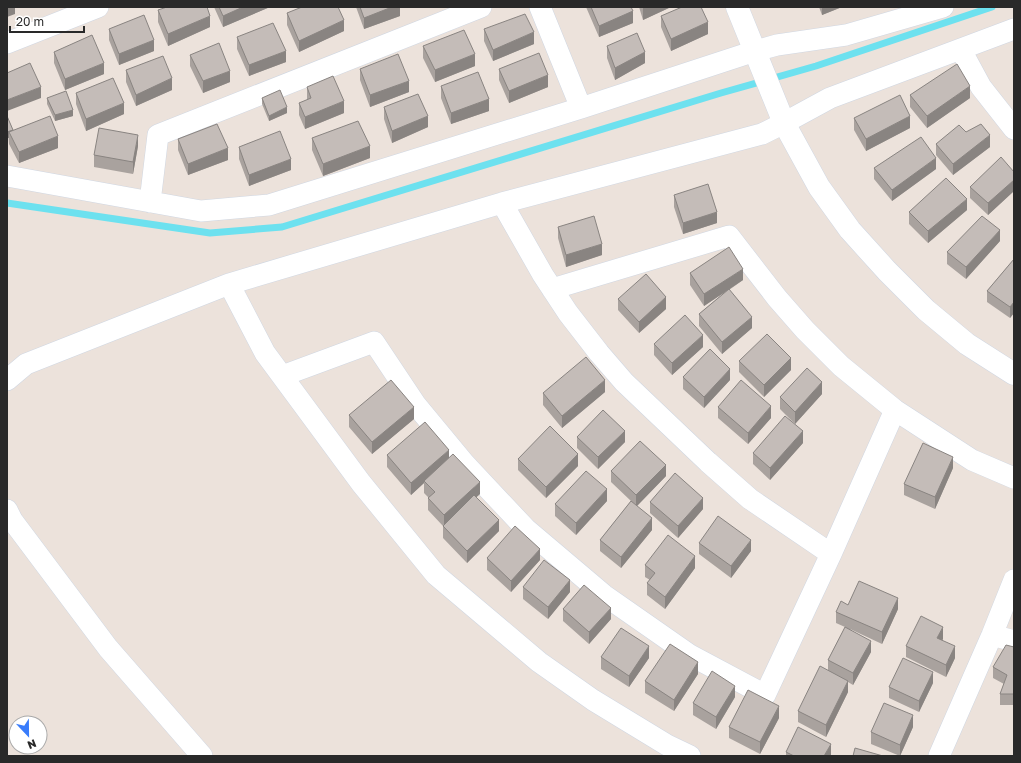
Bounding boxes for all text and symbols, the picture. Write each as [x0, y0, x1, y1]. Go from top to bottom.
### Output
scale bar [10, 8, 84, 34]
text: 20 m [16, 14, 44, 29]
north arrow [8, 715, 48, 755]
text: N [26, 737, 38, 752]

